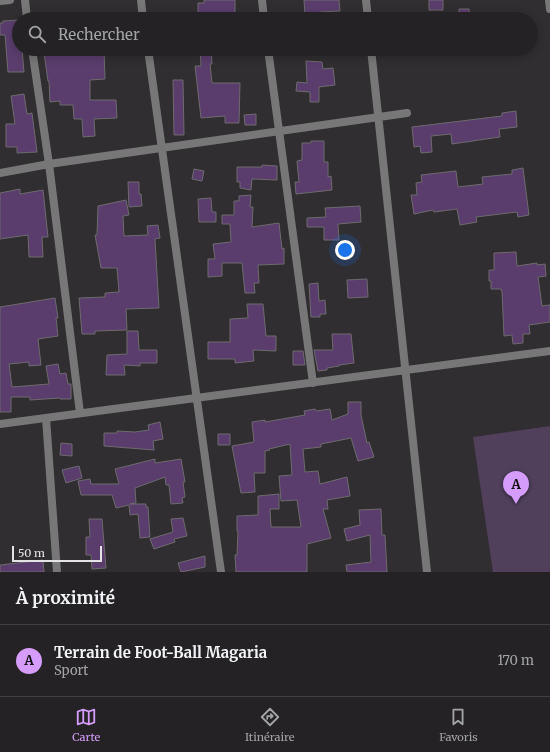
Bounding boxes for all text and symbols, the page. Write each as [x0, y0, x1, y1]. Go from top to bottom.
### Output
search box [12, 12, 538, 56]
icon: search [26, 23, 48, 45]
text: Rechercher [58, 25, 140, 44]
your location [335, 240, 355, 260]
pin: A [503, 471, 529, 504]
scale bar [12, 544, 102, 563]
text: 50 m [18, 546, 45, 560]
text: À proximité [16, 587, 115, 609]
text: Terrain de Foot-Ball Magaria [54, 643, 267, 662]
text: A [24, 652, 34, 669]
text: 170 m [497, 652, 534, 669]
text: Sport [54, 662, 88, 679]
tab: Carte [72, 706, 100, 744]
tab: Itinéraire [245, 706, 295, 744]
tab: Favoris [439, 706, 478, 744]

